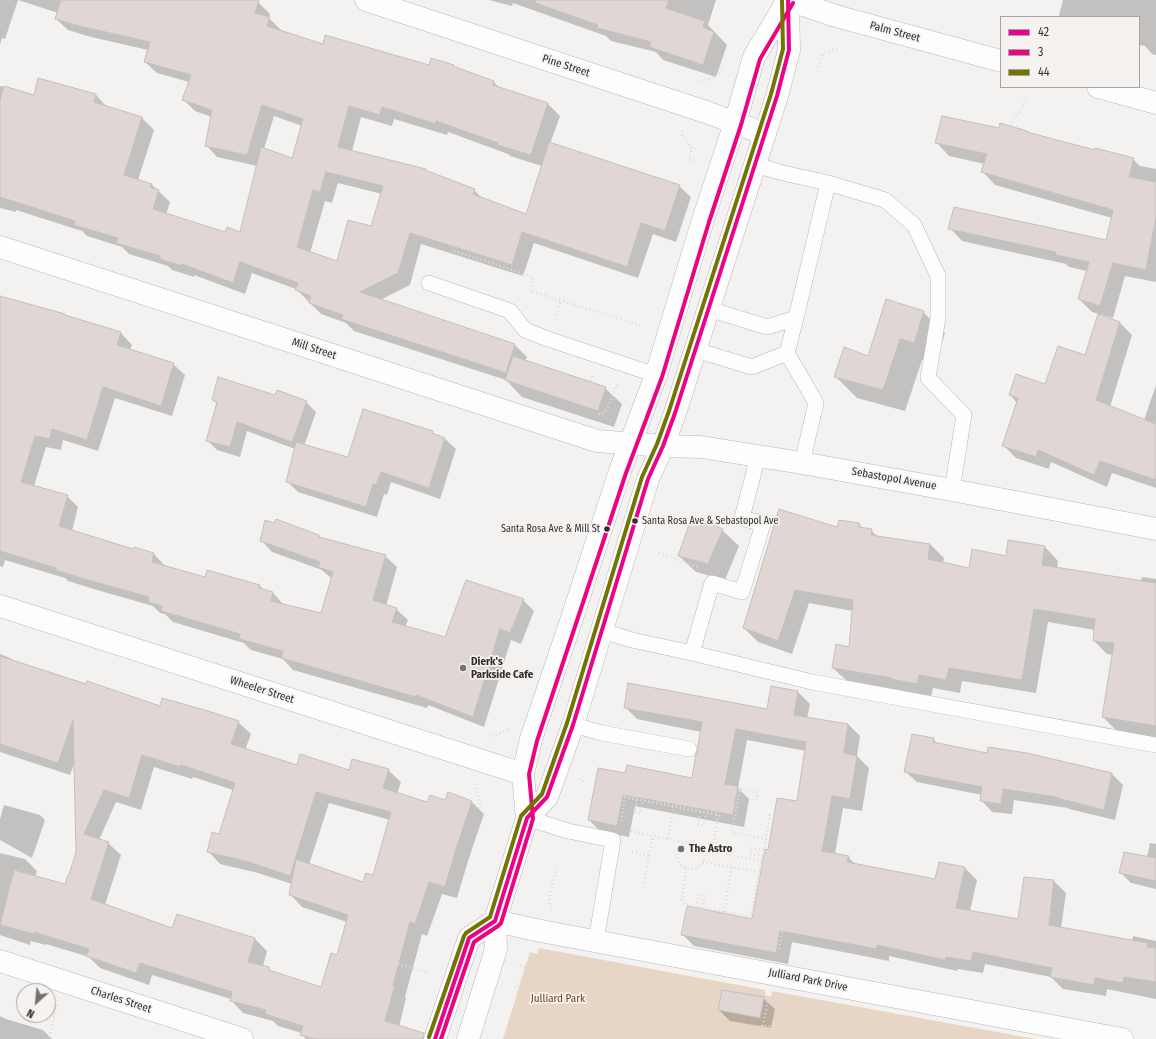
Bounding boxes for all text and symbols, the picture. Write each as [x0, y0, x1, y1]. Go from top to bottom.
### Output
legend [1000, 16, 1140, 88]
street label: Palm Street [868, 19, 922, 45]
text: 42 [1038, 25, 1049, 39]
text: 3 [1038, 45, 1043, 59]
street label: Pine Street [540, 52, 592, 80]
text: 44 [1038, 65, 1050, 79]
street label: Mill Street [290, 336, 338, 362]
street label: Sebastopol Avenue [850, 465, 938, 493]
place label: Santa Rosa Ave & Sebastopol Ave [642, 515, 778, 527]
marker: Santa Rosa Ave & Sebastopol Ave [630, 516, 640, 526]
place label: Santa Rosa Ave & Mill St [501, 523, 600, 535]
marker: Santa Rosa Ave & Mill St [602, 524, 612, 534]
place label: Dierk's Parkside Cafe [471, 655, 533, 681]
marker: Dierk's Parkside Cafe [458, 663, 468, 673]
street label: Wheeler Street [228, 673, 296, 707]
place label: The Astro [689, 842, 732, 856]
marker: The Astro [676, 844, 686, 854]
street label: Julliard Park Drive [767, 966, 849, 994]
north arrow [16, 983, 56, 1023]
street label: Charles Street [89, 984, 153, 1016]
park label: Julliard Park [531, 992, 585, 1006]
text: N [25, 1006, 37, 1021]

